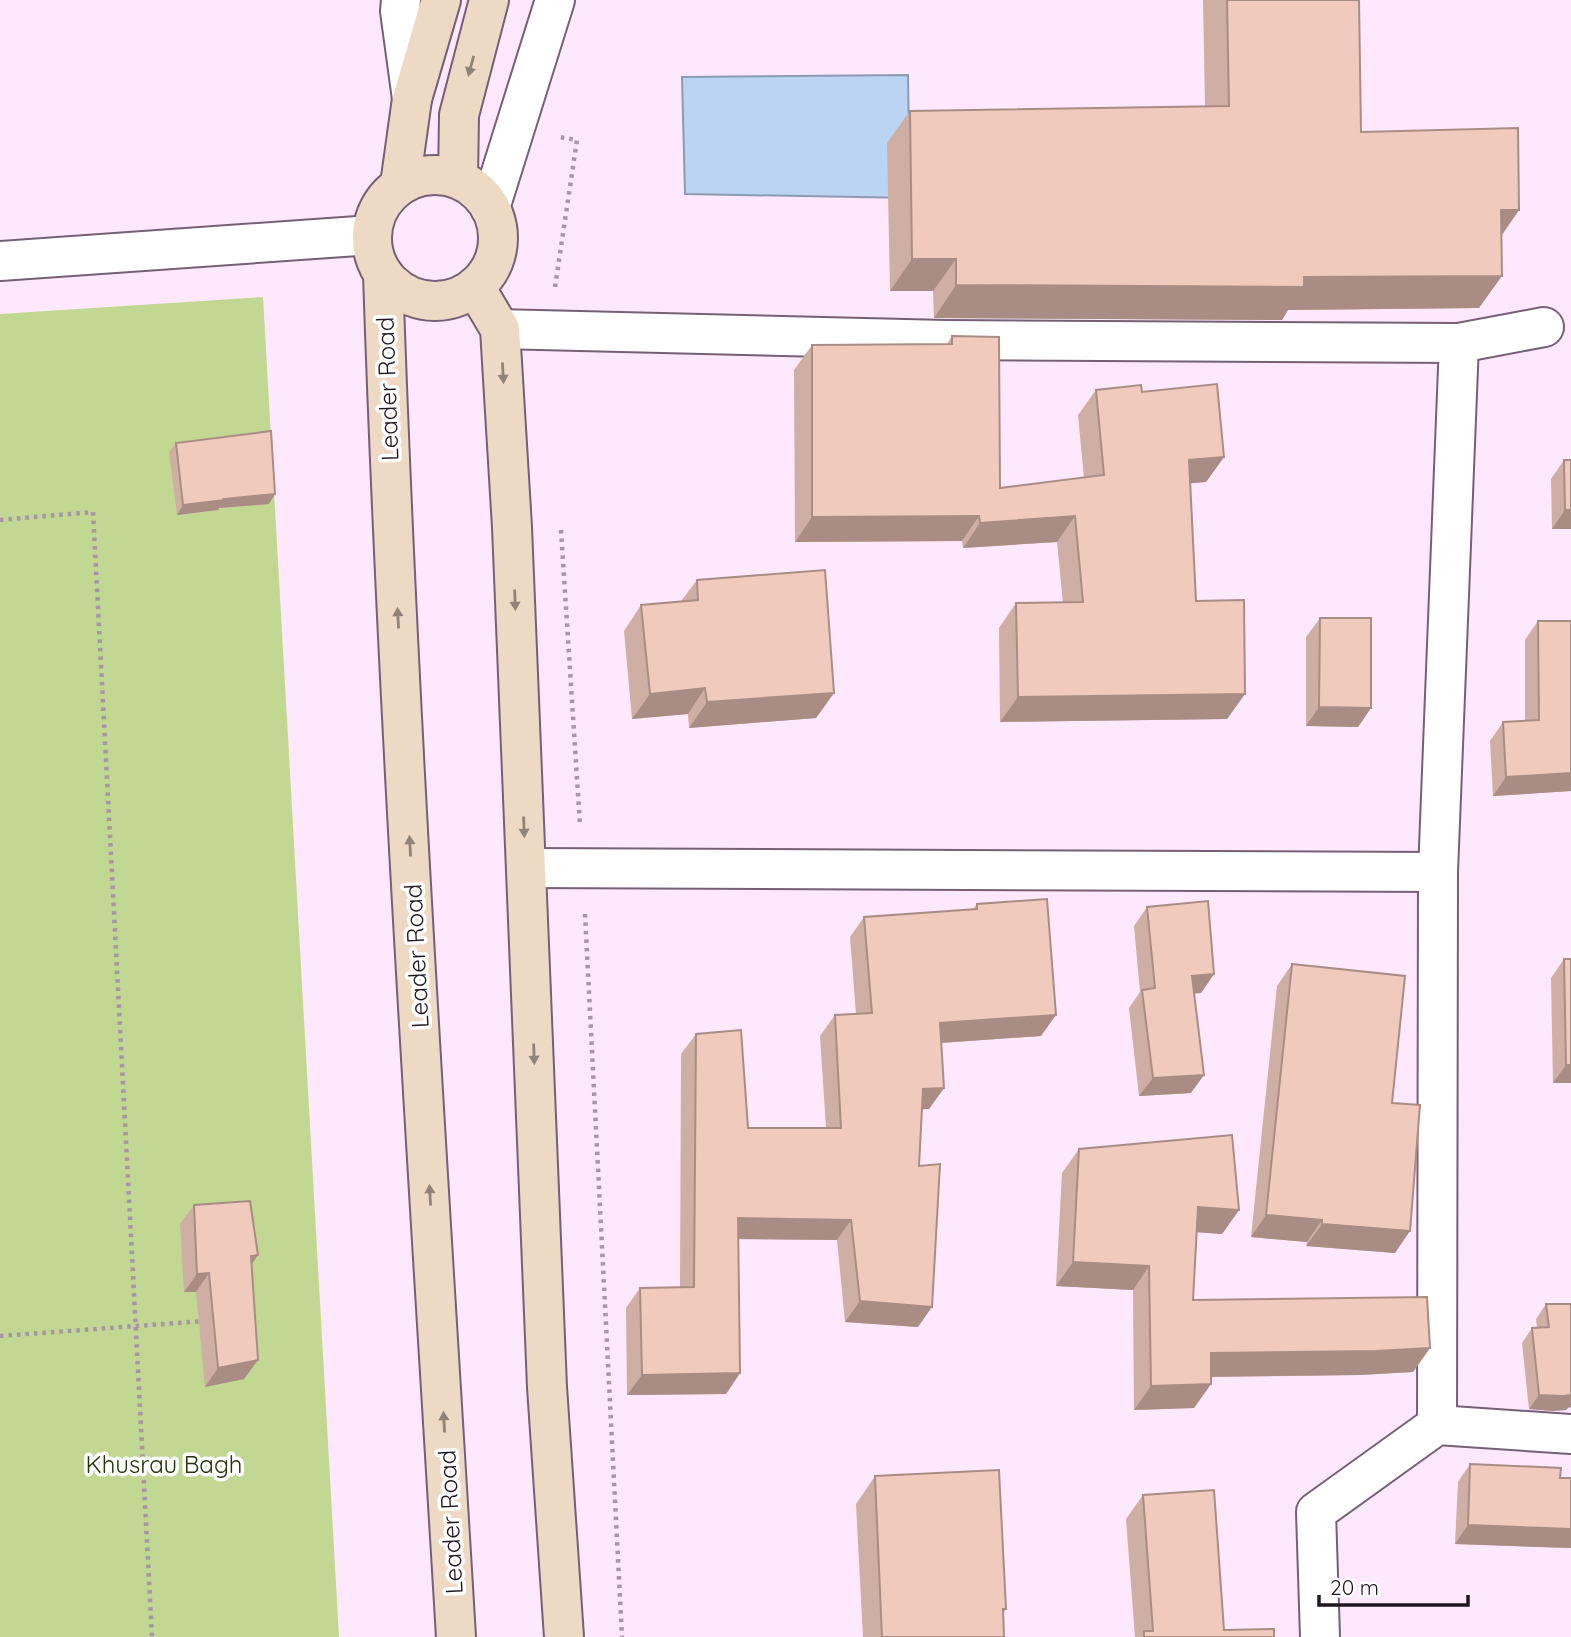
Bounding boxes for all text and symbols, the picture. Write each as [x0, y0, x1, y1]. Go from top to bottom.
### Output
one-way arrow [465, 55, 476, 77]
street label: Leader Road [369, 316, 405, 462]
one-way arrow [497, 362, 508, 384]
one-way arrow [509, 589, 520, 611]
one-way arrow [392, 607, 403, 629]
one-way arrow [519, 816, 530, 838]
one-way arrow [404, 834, 415, 856]
street label: Leader Road [397, 883, 435, 1029]
one-way arrow [528, 1044, 539, 1066]
one-way arrow [424, 1184, 435, 1206]
one-way arrow [438, 1411, 449, 1433]
park label: Khusrau Bagh [86, 1449, 242, 1479]
street label: Leader Road [431, 1449, 469, 1595]
scale bar [1319, 1564, 1468, 1608]
text: 20 m [1330, 1574, 1379, 1600]

